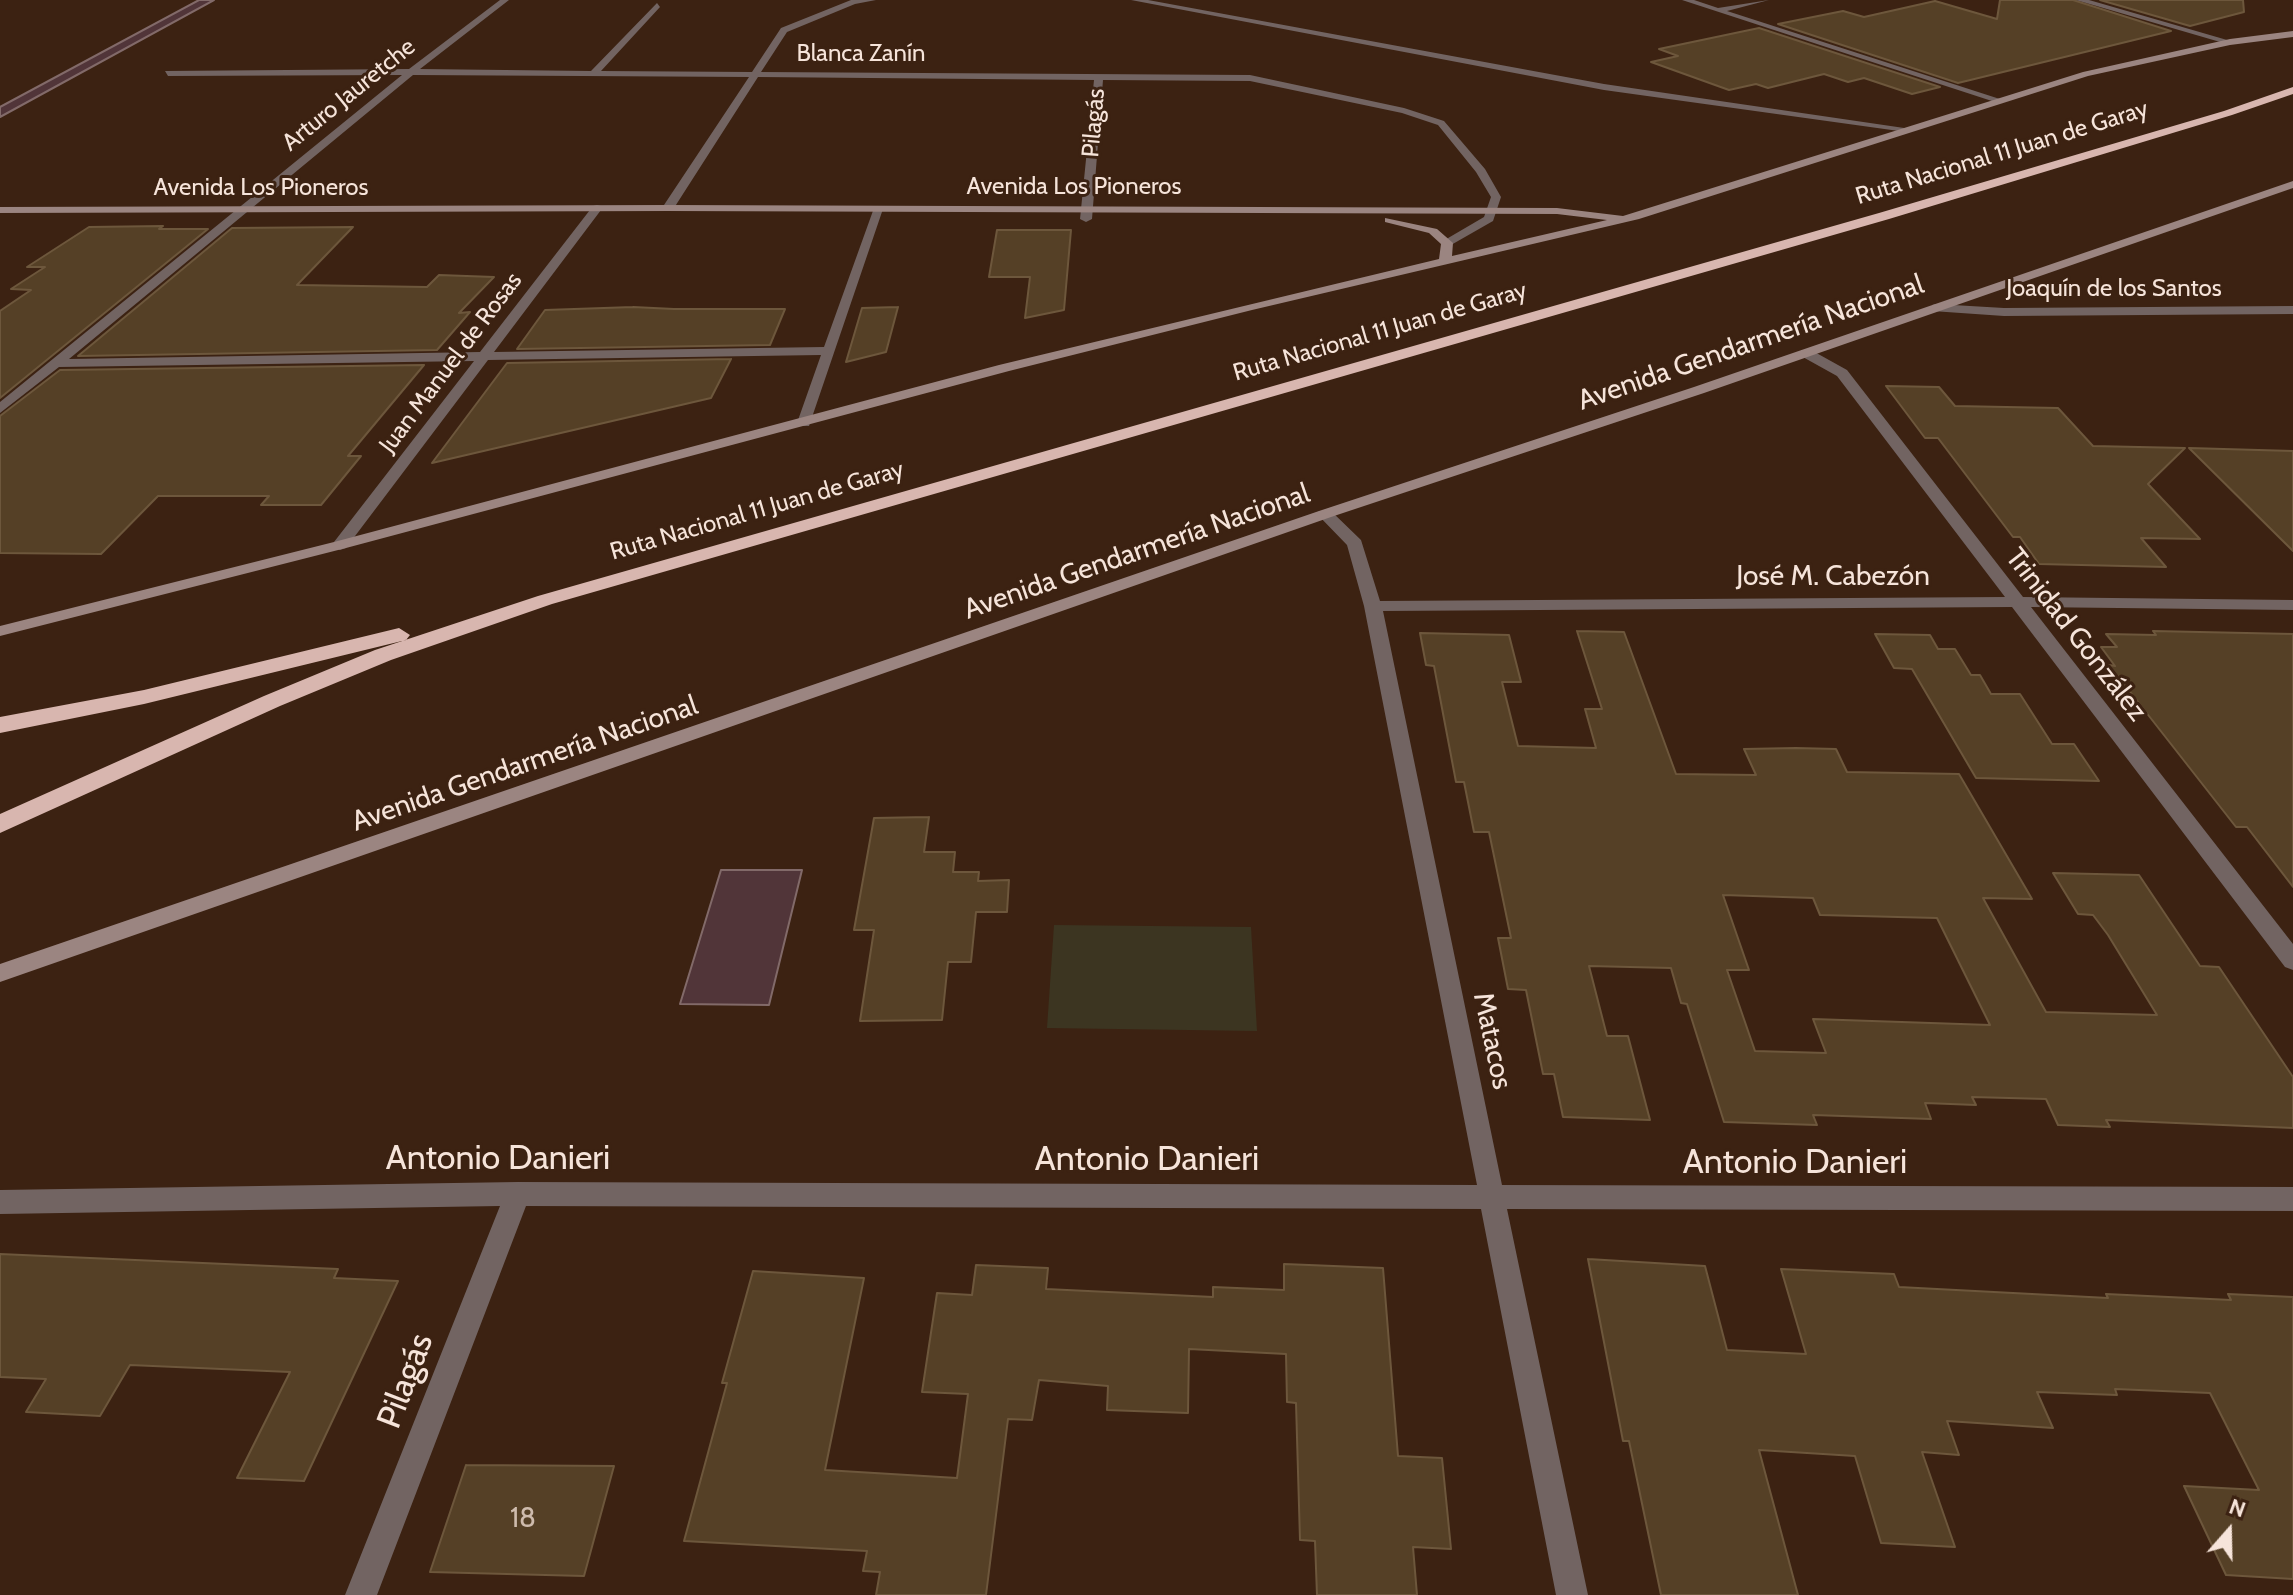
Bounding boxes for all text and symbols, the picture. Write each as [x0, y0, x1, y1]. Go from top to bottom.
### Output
street label: Arturo Jauretche [277, 33, 421, 157]
street label: Blanca Zanín [797, 40, 925, 68]
street label: Pilagás [1077, 87, 1111, 159]
street label: Ruta Nacional 11 Juan de Garay [1852, 95, 2152, 211]
street label: Avenida Los Pioneros [967, 173, 1181, 201]
street label: Avenida Los Pioneros [154, 174, 368, 202]
street label: Juan Manuel de Rosas [374, 267, 528, 459]
street label: Avenida Gendarmería Nacional [1574, 268, 1928, 418]
street label: Joaquín de los Santos [2006, 275, 2222, 303]
street label: Ruta Nacional 11 Juan de Garay [1230, 276, 1530, 388]
street label: Ruta Nacional 11 Juan de Garay [607, 455, 907, 567]
street label: Avenida Gendarmería Nacional [960, 477, 1314, 627]
street label: Trinidad González [1998, 542, 2154, 728]
street label: José M. Cabezón [1736, 560, 1930, 594]
street label: Avenida Gendarmería Nacional [348, 689, 702, 839]
street label: Matacos [1465, 990, 1519, 1092]
street label: Antonio Danieri [386, 1139, 610, 1179]
street label: Antonio Danieri [1035, 1140, 1259, 1180]
street label: Antonio Danieri [1683, 1143, 1907, 1183]
street label: Pilagás [369, 1328, 443, 1434]
north arrow [2189, 1491, 2269, 1571]
text: N [2225, 1493, 2249, 1523]
house number: 18 [510, 1502, 536, 1536]

